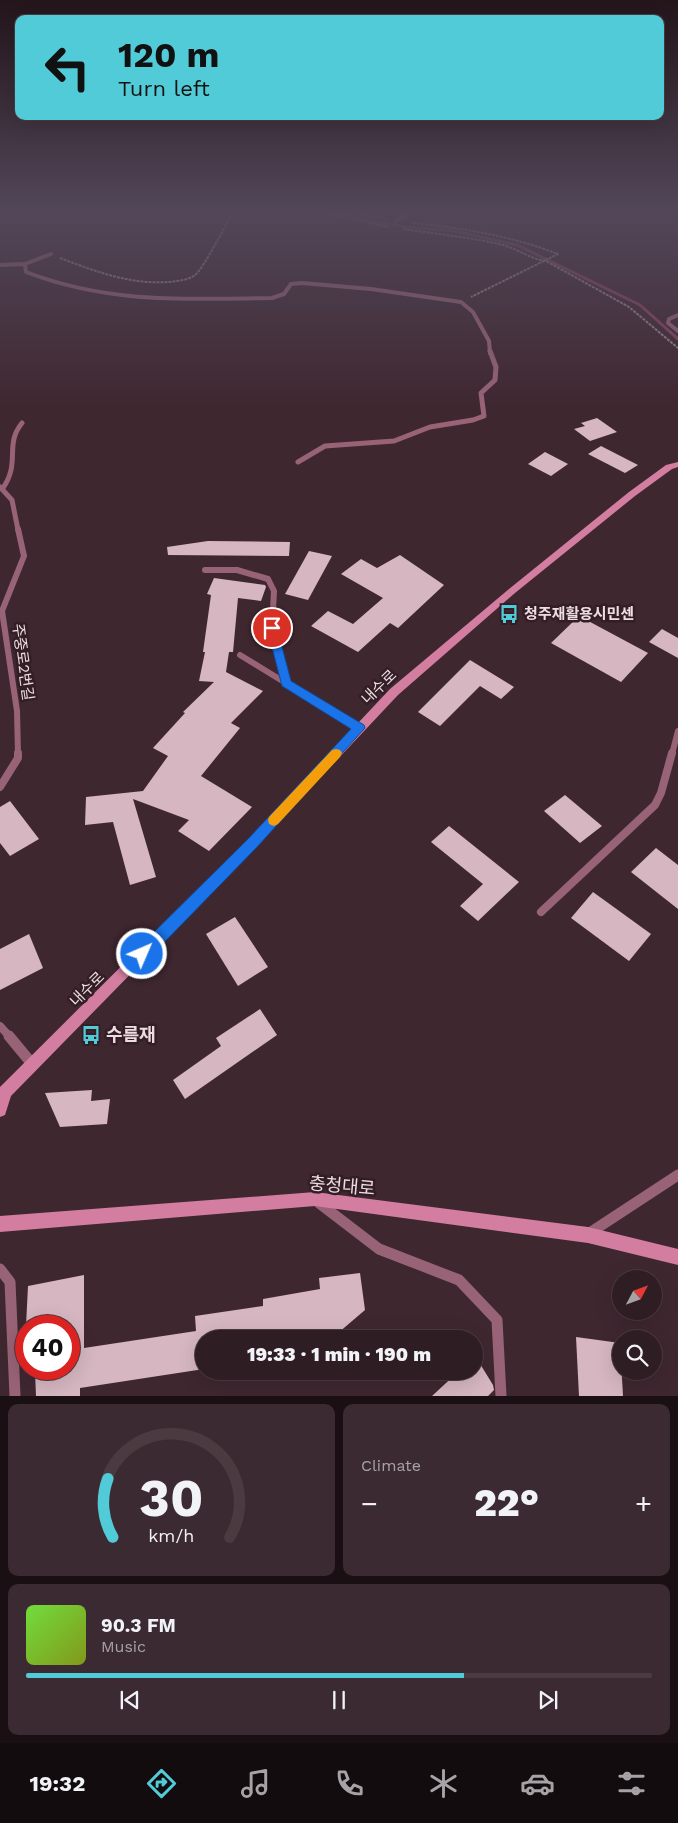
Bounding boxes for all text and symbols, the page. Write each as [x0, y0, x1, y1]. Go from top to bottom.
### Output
text: 120 m [118, 34, 219, 76]
icon: left [35, 35, 100, 100]
text: Turn left [118, 76, 210, 101]
bus stop icon: 청주재활용시민센 [498, 603, 520, 625]
place label: 청주재활용시민센 [524, 605, 634, 623]
pin [251, 607, 293, 649]
icon: arrive [258, 614, 286, 642]
street label: 주중로2번길 [9, 622, 37, 702]
street label: 내수로 [358, 666, 400, 708]
position arrow [115, 927, 167, 979]
street label: 내수로 [66, 968, 108, 1010]
bus stop icon: 수름재 [80, 1024, 102, 1046]
place label: 수름재 [106, 1024, 156, 1045]
street label: 충청대로 [308, 1172, 376, 1199]
north arrow [612, 1270, 662, 1320]
map controls [612, 1270, 662, 1380]
speed limit sign: 40 [15, 1315, 80, 1380]
button: search [612, 1330, 662, 1380]
text: 19:33 · 1 min · 190 m [247, 1343, 431, 1366]
text: Climate [361, 1456, 421, 1475]
text: 30 [139, 1468, 204, 1529]
text: 22° [474, 1481, 539, 1525]
text: − [361, 1487, 378, 1520]
text: + [635, 1487, 652, 1520]
text: km/h [148, 1525, 195, 1546]
text: 90.3 FM [101, 1614, 176, 1637]
text: Music [101, 1637, 146, 1656]
icon: previous [116, 1686, 144, 1714]
icon: pause [325, 1686, 353, 1714]
icon: next [534, 1686, 562, 1714]
icon: directions [144, 1766, 179, 1801]
icon: music [238, 1766, 273, 1801]
icon: phone [332, 1766, 367, 1801]
icon: climate [426, 1766, 461, 1801]
icon: car [520, 1766, 555, 1801]
icon: filters [614, 1766, 649, 1801]
text: 19:32 [29, 1771, 85, 1796]

